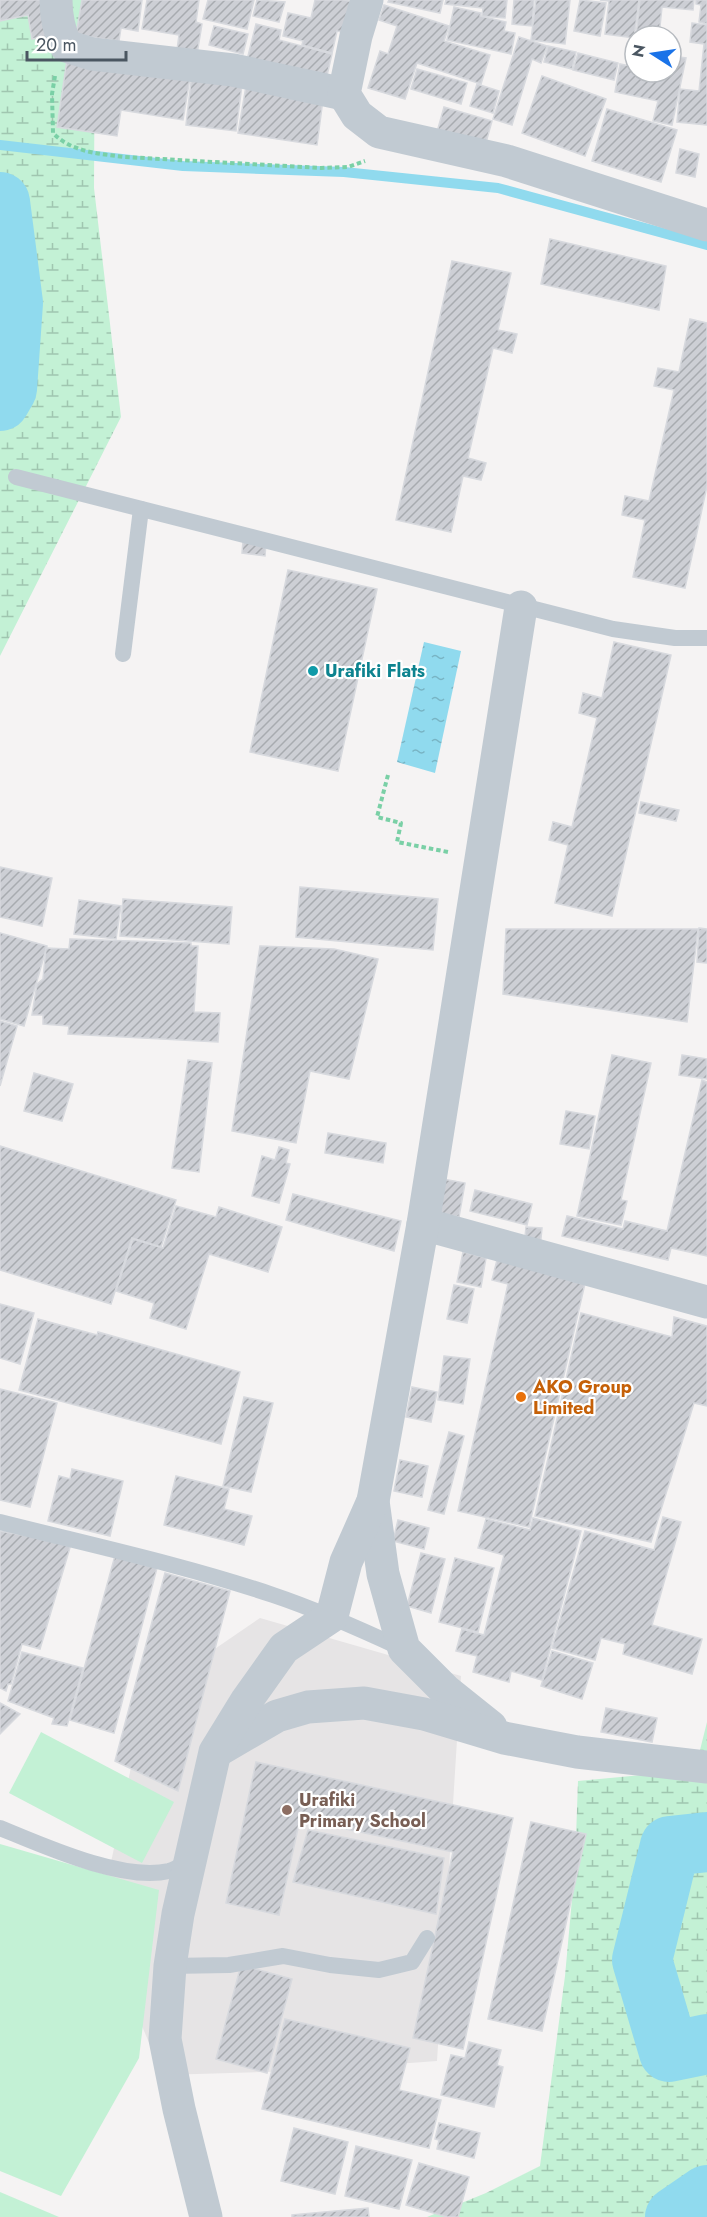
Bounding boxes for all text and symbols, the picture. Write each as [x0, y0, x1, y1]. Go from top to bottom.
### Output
scale bar [27, 24, 126, 62]
north arrow [623, 24, 683, 84]
text: 20 m [36, 32, 76, 58]
text: N [626, 42, 651, 60]
place label: Urafiki Flats [325, 658, 425, 684]
marker: Urafiki Flats [306, 664, 320, 678]
place label: AKO Group Limited [532, 1374, 632, 1421]
marker: AKO Group Limited [514, 1390, 528, 1404]
place label: Urafiki Primary School [299, 1787, 426, 1834]
marker: Urafiki Primary School [280, 1803, 294, 1817]

